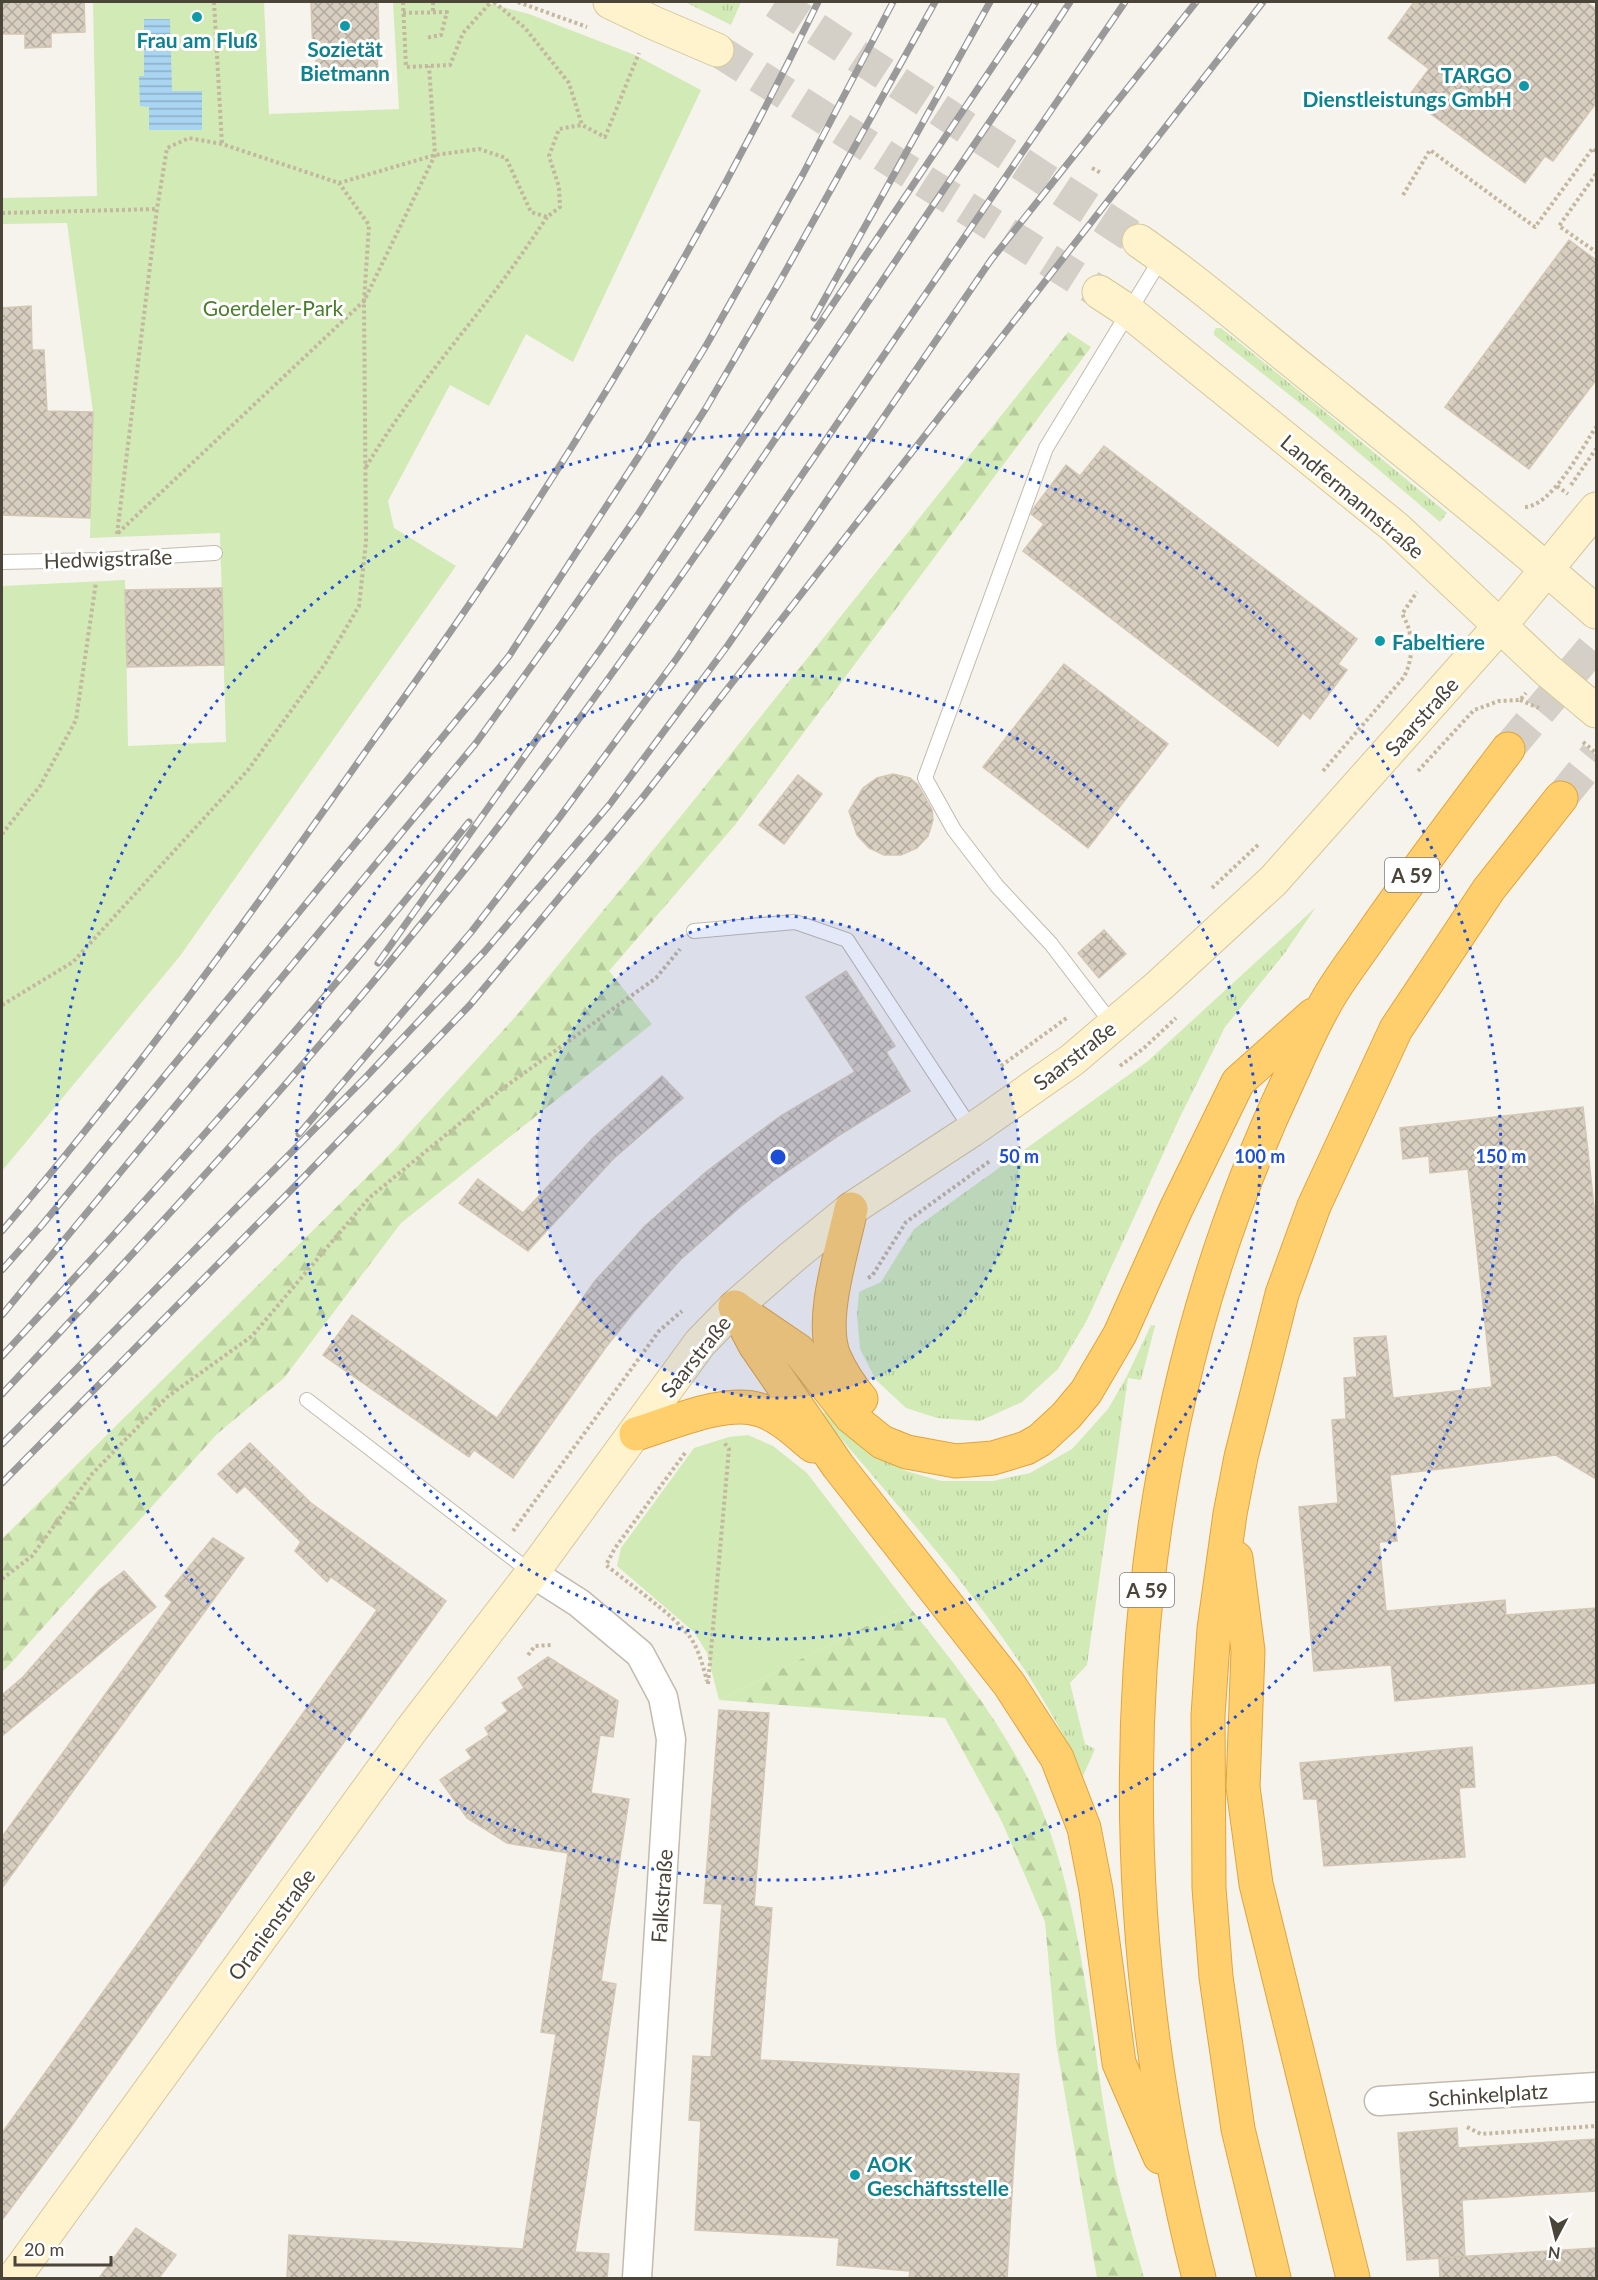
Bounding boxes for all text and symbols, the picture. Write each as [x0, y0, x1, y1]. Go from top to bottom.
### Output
marker: Frau am Fluß [190, 10, 204, 24]
marker: Sozietät Bietmann [338, 19, 352, 33]
place label: Frau am Fluß [136, 27, 258, 52]
place label: Sozietät Bietmann [300, 36, 390, 85]
place label: TARGO Dienstleistungs GmbH [1302, 62, 1512, 111]
marker: TARGO Dienstleistungs GmbH [1517, 79, 1531, 93]
park label: Goerdeler-Park [203, 295, 344, 320]
street label: Landfermannstraße [1276, 429, 1430, 563]
street label: Hedwigstraße [43, 543, 173, 573]
place label: Fabeltiere [1392, 629, 1485, 654]
marker: Fabeltiere [1373, 634, 1387, 648]
street label: Saarstraße [1379, 671, 1463, 761]
road number: A 59 [1385, 858, 1439, 892]
street label: Saarstraße [1028, 1015, 1120, 1095]
text: 50 m [999, 1145, 1039, 1167]
text: 100 m [1235, 1145, 1285, 1167]
text: 150 m [1476, 1145, 1526, 1167]
centre of rings [768, 1147, 788, 1167]
street label: Saarstraße [655, 1310, 735, 1402]
road number: A 59 [1120, 1573, 1174, 1607]
street label: Falkstraße [645, 1848, 677, 1944]
street label: Oranienstraße [222, 1863, 320, 1985]
street label: Schinkelplatz [1427, 2077, 1549, 2111]
place label: AOK Geschäftsstelle [866, 2151, 1009, 2200]
marker: AOK Geschäftsstelle [848, 2168, 862, 2182]
north arrow [1526, 2208, 1586, 2268]
scale bar [15, 2229, 111, 2267]
text: 20 m [24, 2238, 64, 2260]
text: N [1547, 2243, 1561, 2264]

